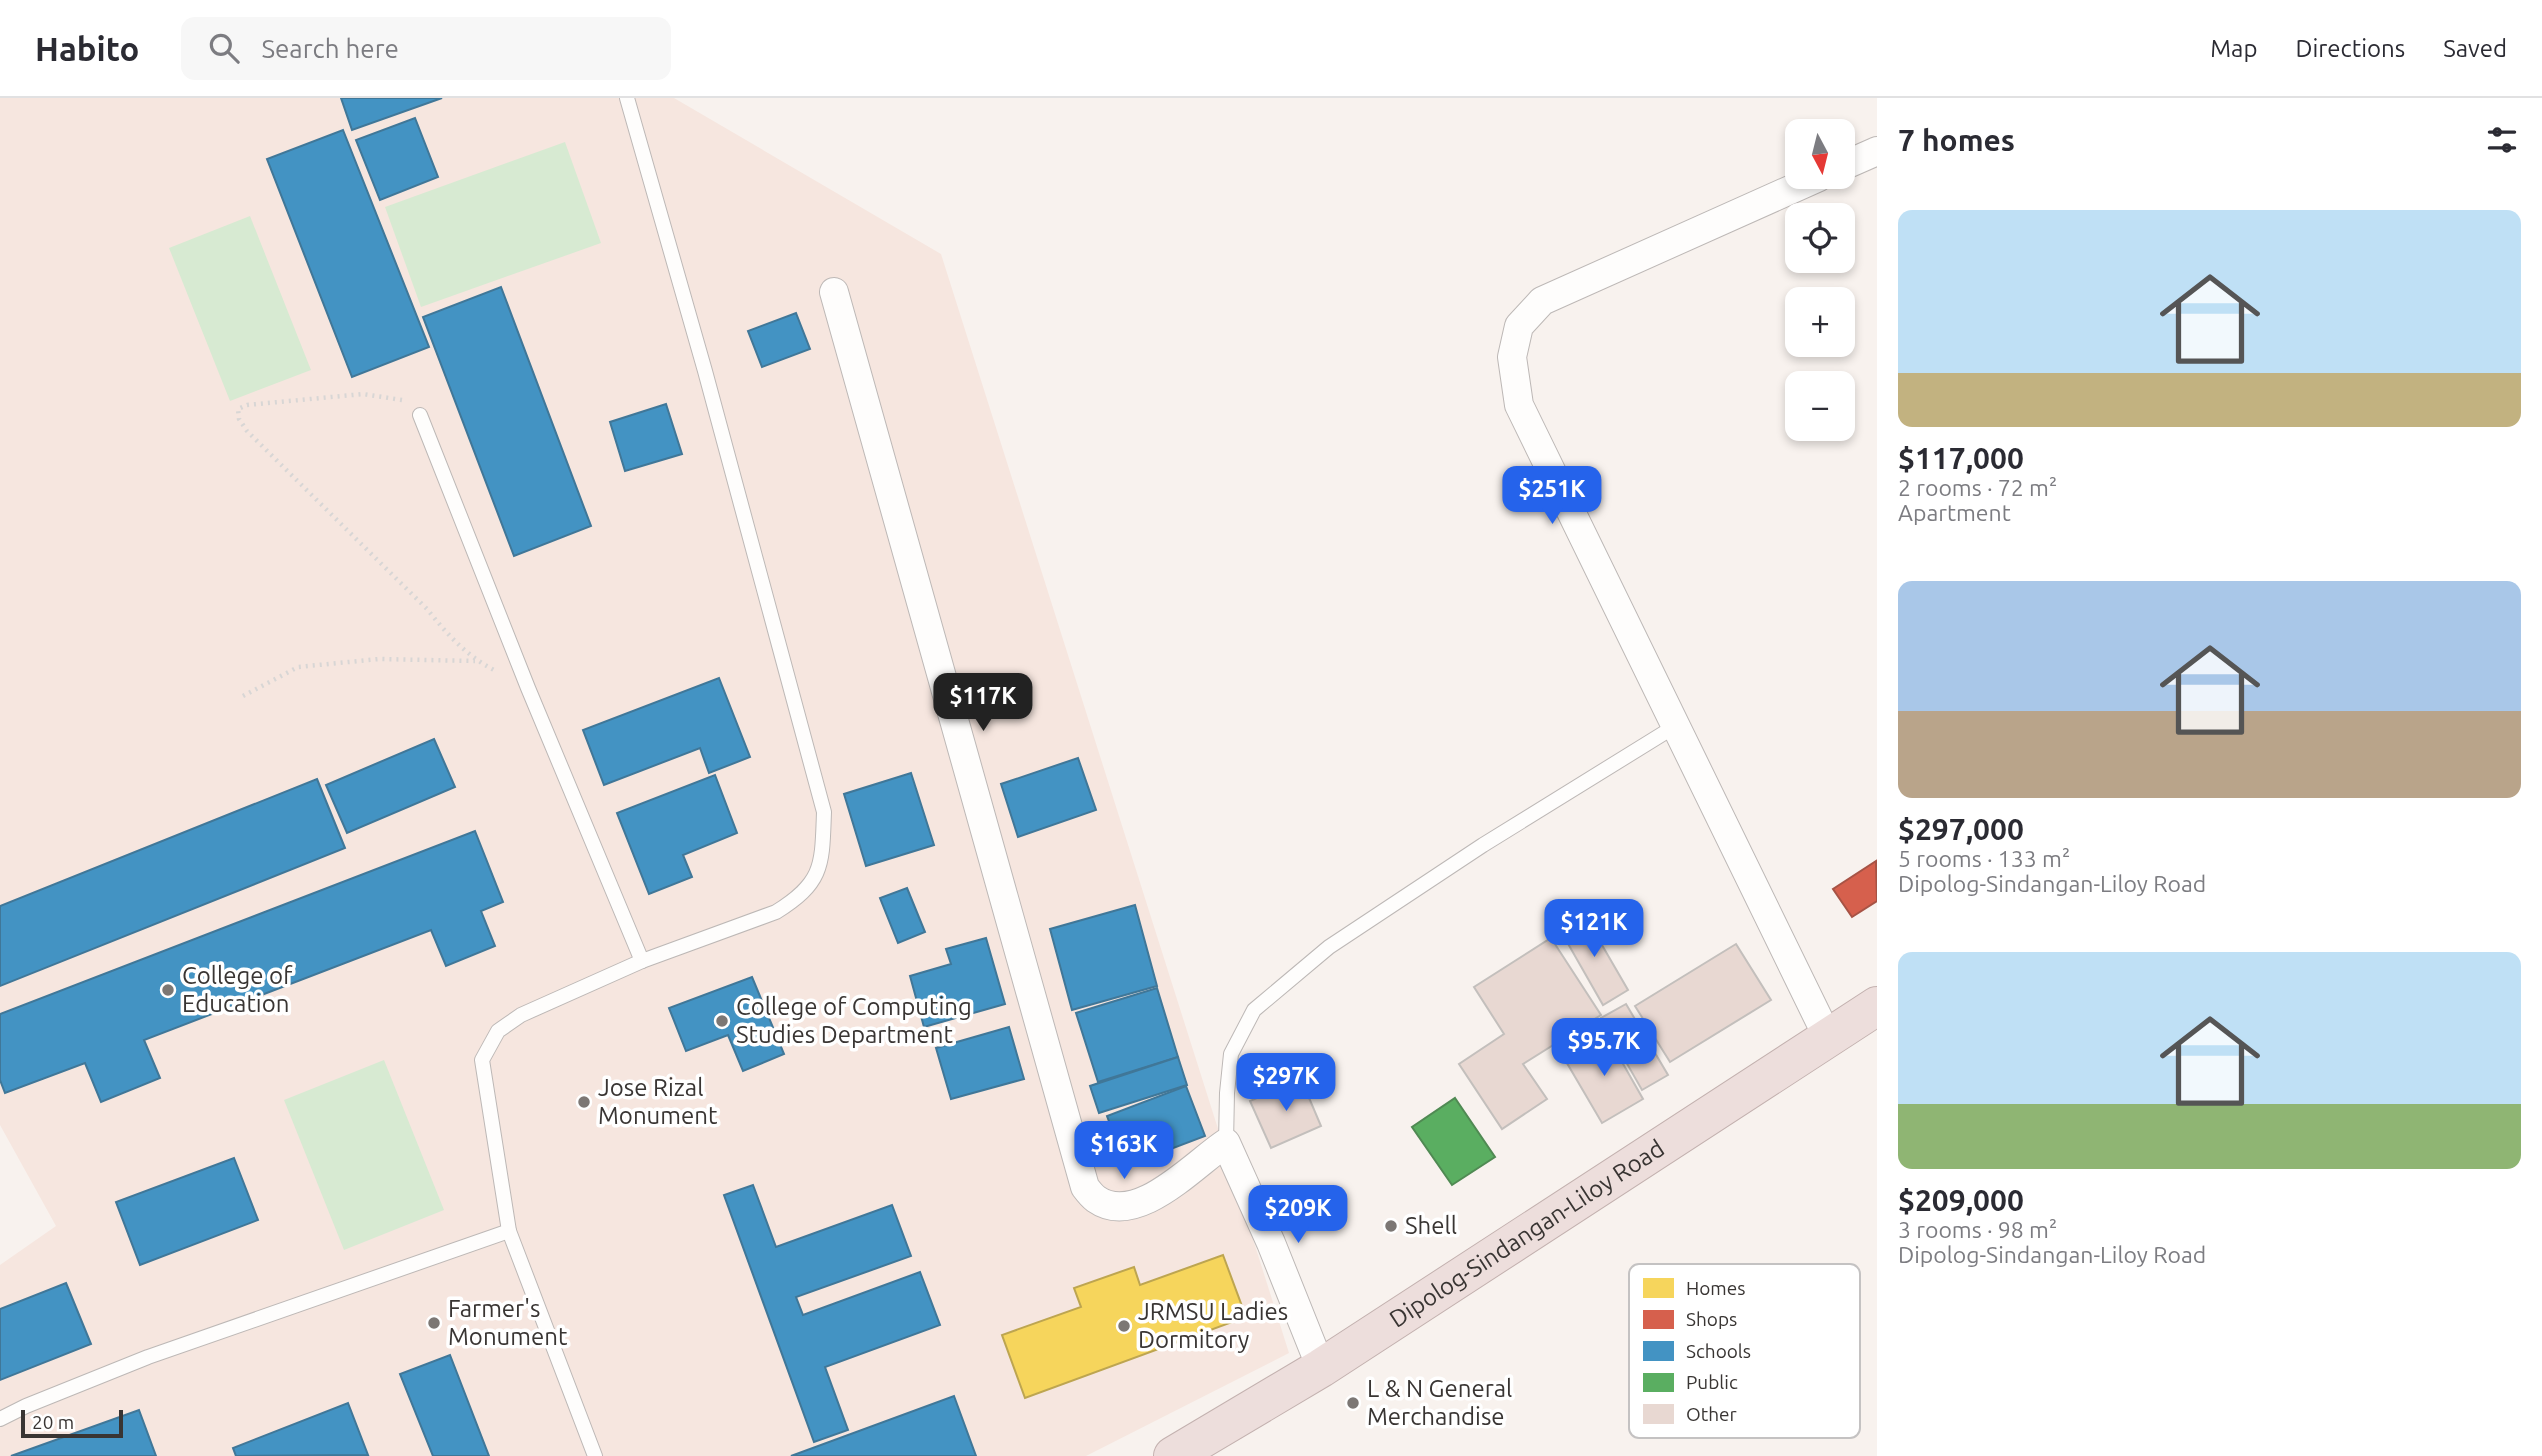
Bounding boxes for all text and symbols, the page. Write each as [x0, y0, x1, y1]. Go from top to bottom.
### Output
search box [181, 17, 671, 80]
icon: search [205, 29, 243, 67]
text: Habito [35, 30, 139, 67]
text: Search here [261, 34, 399, 63]
text: Map [2210, 35, 2257, 62]
text: Directions [2295, 35, 2405, 62]
text: Saved [2443, 35, 2507, 62]
north arrow [1785, 119, 1855, 189]
map controls [1785, 119, 1855, 441]
icon: filters [2483, 121, 2521, 159]
text: 7 homes [1898, 123, 2015, 157]
button: locate [1785, 203, 1855, 273]
icon: home [2147, 256, 2273, 382]
button: + [1785, 287, 1855, 357]
button: − [1785, 371, 1855, 441]
text: $117,000 [1898, 441, 2024, 475]
pin: $251K [1503, 466, 1601, 526]
text: 2 rooms · 72 m² [1898, 475, 2057, 500]
text: $251K [1518, 476, 1586, 501]
text: Apartment [1898, 500, 2011, 525]
icon: home [2147, 627, 2273, 753]
pin: $117K [934, 674, 1032, 733]
text: $117K [949, 683, 1017, 708]
text: $297,000 [1898, 812, 2024, 846]
text: 5 rooms · 133 m² [1898, 846, 2070, 871]
text: Dipolog-Sindangan-Liloy Road [1898, 871, 2206, 896]
pin: $121K [1545, 900, 1643, 959]
text: $121K [1560, 909, 1628, 934]
place label: College of Education [182, 962, 293, 1017]
marker: College of Education [160, 982, 176, 998]
place label: College of Computing Studies Department [736, 993, 972, 1048]
icon: home [2147, 998, 2273, 1124]
marker: College of Computing Studies Department [714, 1013, 730, 1029]
pin: $95.7K [1547, 1018, 1661, 1078]
text: $95.7K [1568, 1028, 1640, 1053]
pin: $297K [1237, 1054, 1335, 1113]
text: $297K [1252, 1063, 1320, 1088]
place label: Jose Rizal Monument [598, 1074, 718, 1129]
marker: Jose Rizal Monument [576, 1094, 592, 1110]
pin: $163K [1075, 1122, 1173, 1181]
text: $163K [1090, 1131, 1158, 1156]
street label: Dipolog-Sindangan-Liloy Road [1385, 1134, 1669, 1333]
text: $209,000 [1898, 1183, 2024, 1217]
pin: $209K [1249, 1186, 1347, 1245]
text: $209K [1264, 1195, 1332, 1220]
place label: Shell [1405, 1212, 1457, 1239]
text: 3 rooms · 98 m² [1898, 1217, 2057, 1242]
marker: Shell [1383, 1218, 1399, 1234]
text: Dipolog-Sindangan-Liloy Road [1898, 1242, 2206, 1267]
legend [1629, 1264, 1860, 1438]
text: Homes [1686, 1277, 1746, 1299]
place label: Farmer's Monument [448, 1295, 568, 1350]
place label: JRMSU Ladies Dormitory [1138, 1298, 1288, 1353]
text: Shops [1686, 1308, 1737, 1330]
marker: Farmer's Monument [426, 1315, 442, 1331]
marker: JRMSU Ladies Dormitory [1116, 1318, 1132, 1334]
text: Schools [1686, 1340, 1751, 1362]
text: Public [1686, 1371, 1738, 1393]
place label: L & N General Merchandise [1367, 1375, 1512, 1430]
marker: L & N General Merchandise [1345, 1395, 1361, 1411]
text: Other [1686, 1403, 1737, 1425]
scale bar [21, 1407, 122, 1439]
text: 20 m [32, 1411, 74, 1433]

